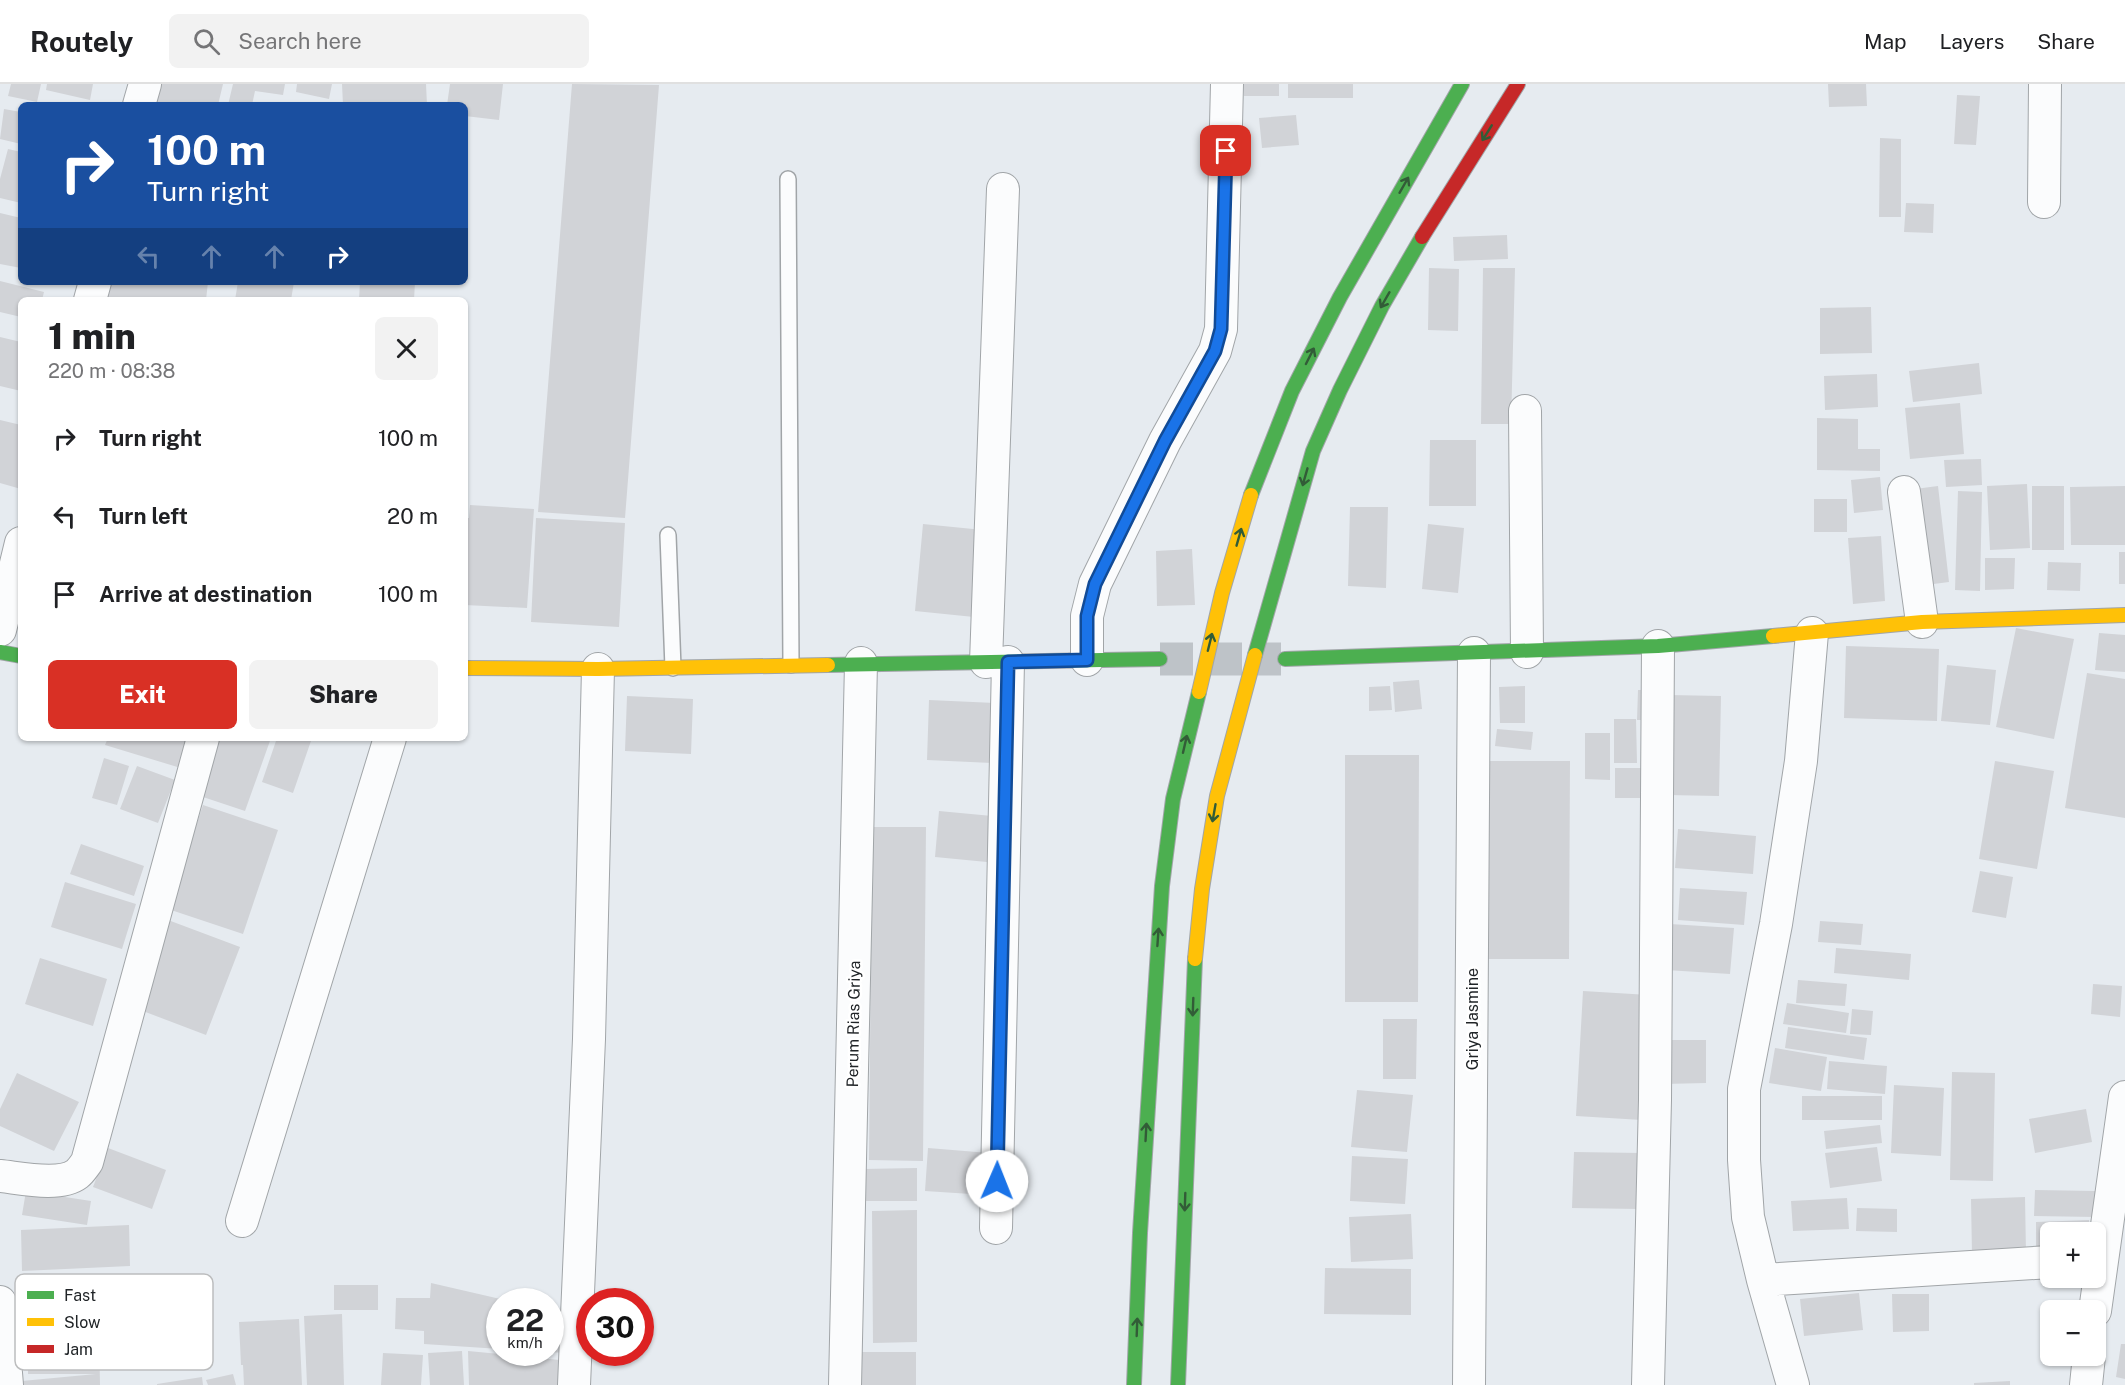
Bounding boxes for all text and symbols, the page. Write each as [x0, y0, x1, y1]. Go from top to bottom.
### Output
search box [169, 14, 589, 68]
text: Routely [30, 25, 133, 58]
icon: search [190, 25, 223, 58]
text: Search here [238, 28, 362, 54]
text: Map [1864, 29, 1907, 54]
text: Layers [1940, 29, 2004, 54]
text: Share [2037, 29, 2095, 54]
text: 100 m [147, 125, 266, 174]
pin [1200, 125, 1251, 176]
one-way arrow [1480, 125, 1493, 142]
icon: right [48, 126, 126, 204]
icon: arrive [1209, 134, 1242, 167]
text: Turn right [147, 175, 270, 207]
one-way arrow [1398, 177, 1410, 194]
icon: left [132, 240, 165, 273]
icon: ahead [195, 240, 228, 273]
icon: ahead [258, 240, 291, 273]
icon: right [321, 240, 354, 273]
one-way arrow [1379, 291, 1391, 308]
text: 1 min [48, 315, 136, 357]
button: close [375, 317, 438, 380]
one-way arrow [1304, 347, 1316, 365]
text: 220 m · 08:38 [48, 359, 175, 383]
icon: right [48, 422, 81, 455]
text: Turn right [99, 425, 202, 451]
text: 100 m [378, 425, 438, 451]
one-way arrow [1299, 467, 1310, 486]
icon: left [48, 500, 81, 533]
text: Turn left [99, 503, 188, 529]
text: 20 m [387, 503, 438, 529]
one-way arrow [1234, 528, 1245, 547]
icon: arrive [48, 578, 81, 611]
text: Arrive at destination [99, 581, 312, 607]
text: 100 m [378, 581, 438, 607]
one-way arrow [1205, 633, 1217, 652]
button: Exit [48, 660, 237, 729]
button: Share [249, 660, 438, 729]
one-way arrow [1180, 735, 1192, 754]
one-way arrow [1209, 803, 1220, 823]
one-way arrow [1153, 928, 1164, 948]
street label: Perum Rias Griya [843, 960, 864, 1088]
street label: Griya Jasmine [1463, 968, 1482, 1070]
one-way arrow [1187, 996, 1198, 1016]
one-way arrow [1141, 1122, 1152, 1142]
position arrow [965, 1149, 1029, 1213]
one-way arrow [1180, 1191, 1191, 1211]
map controls [2040, 1222, 2106, 1366]
button: + [2040, 1222, 2106, 1288]
legend [15, 1274, 213, 1370]
text: Fast [64, 1286, 96, 1305]
speed limit sign: 30 [576, 1288, 654, 1366]
button: − [2040, 1300, 2106, 1366]
text: 22 [506, 1302, 544, 1338]
text: Slow [64, 1313, 101, 1332]
one-way arrow [1131, 1317, 1142, 1337]
text: km/h [507, 1334, 543, 1351]
text: Jam [64, 1340, 93, 1359]

